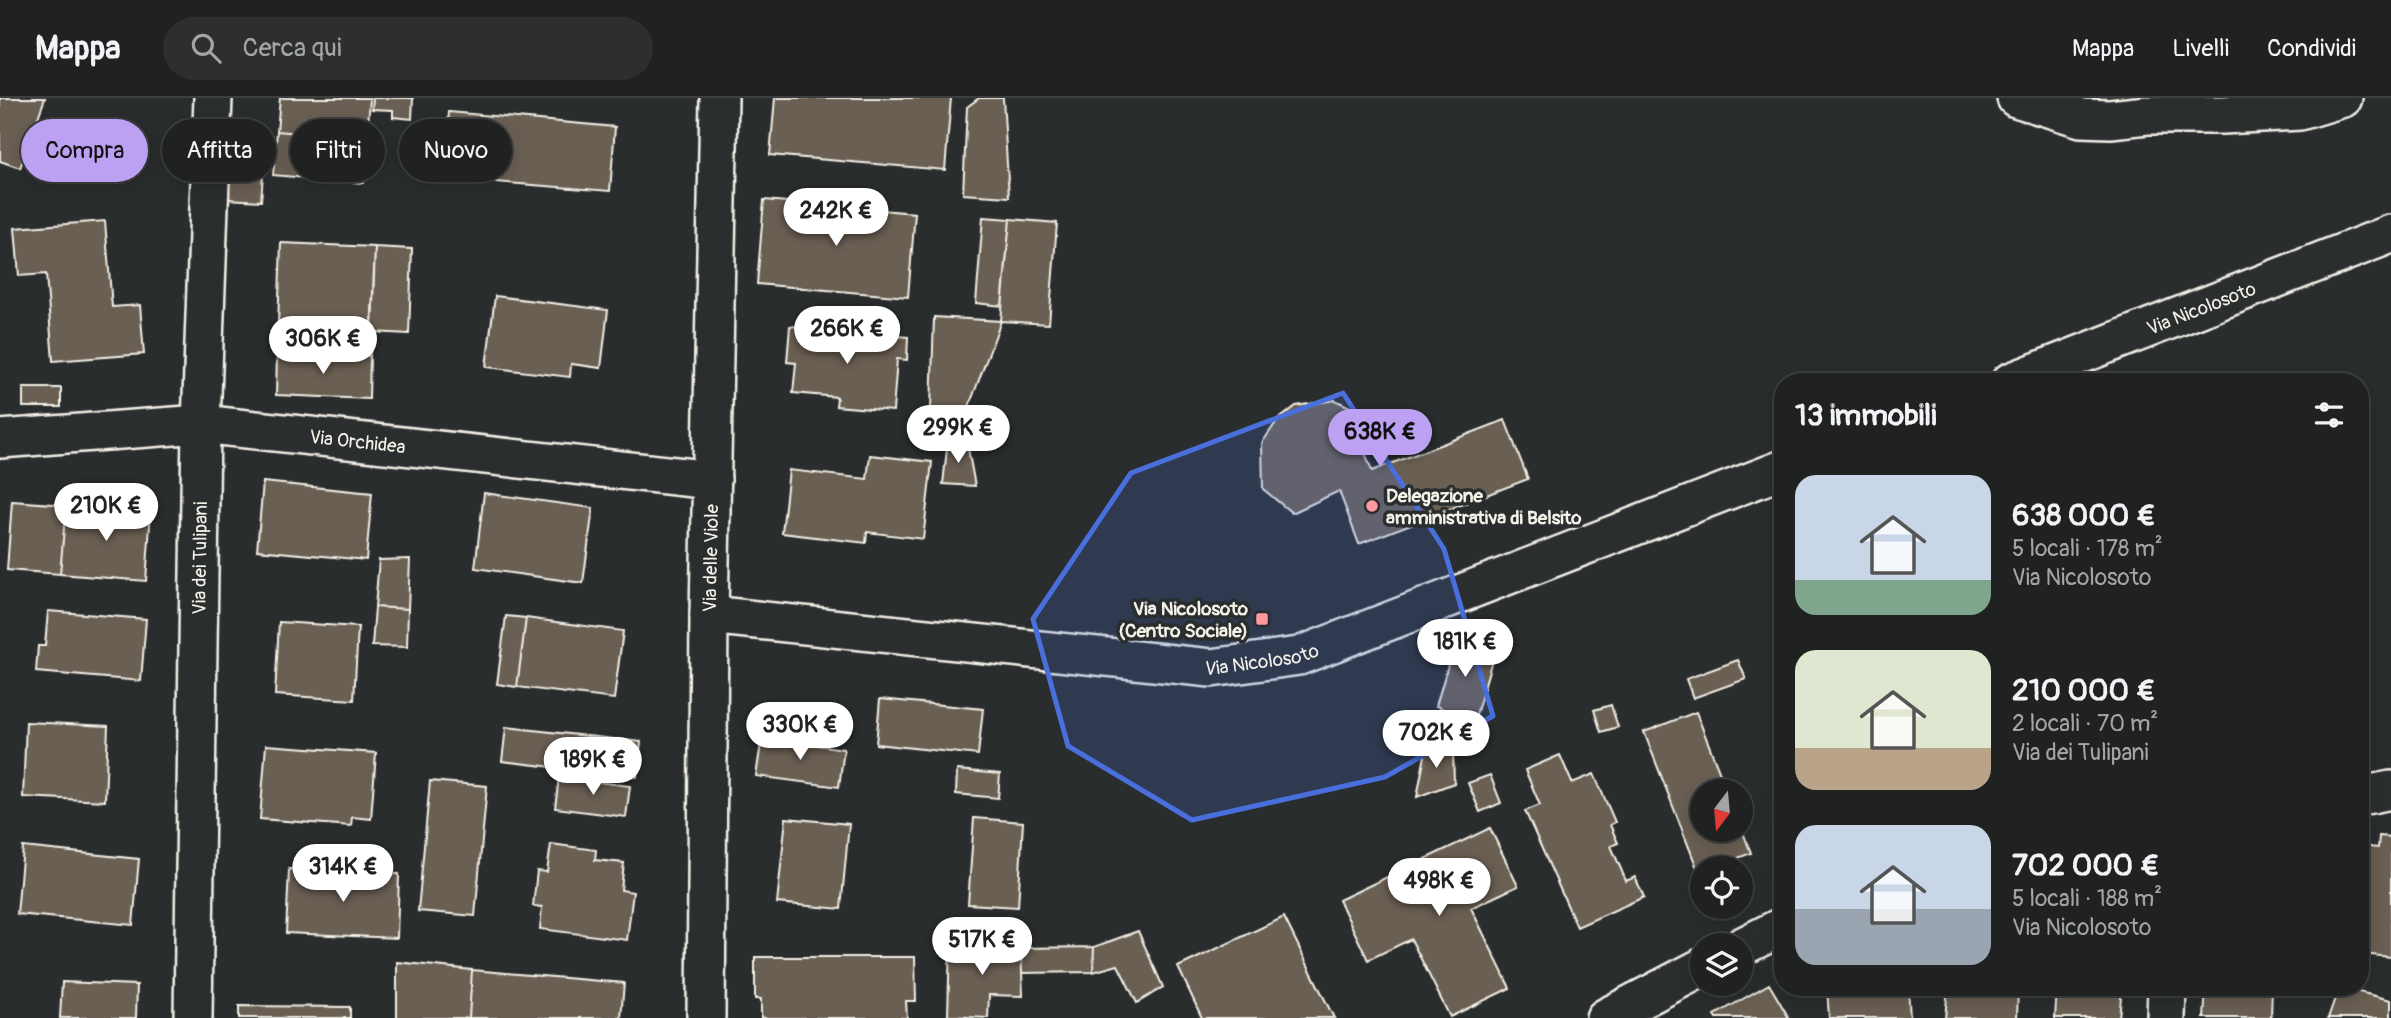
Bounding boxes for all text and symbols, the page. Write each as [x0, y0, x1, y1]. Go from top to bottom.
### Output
search box [163, 17, 653, 80]
text: Mappa [35, 28, 121, 69]
icon: search [187, 29, 225, 67]
text: Cerca qui [243, 32, 342, 64]
text: Mappa [2072, 34, 2134, 63]
text: Livelli [2172, 34, 2229, 63]
text: Condividi [2267, 34, 2356, 63]
chip: Compra [21, 119, 148, 182]
chip: Affitta [162, 119, 276, 182]
chip: Filtri [290, 119, 385, 182]
chip: Nuovo [399, 119, 512, 182]
pin: 242K € [779, 188, 893, 248]
text: 242K € [799, 196, 873, 225]
street label: Via Nicolosoto [2143, 277, 2259, 341]
pin: 266K € [790, 306, 904, 366]
text: 266K € [810, 314, 884, 343]
pin: 306K € [266, 316, 380, 376]
text: 306K € [285, 324, 361, 353]
icon: filters [2310, 396, 2348, 434]
text: 13 immobili [1795, 397, 1937, 434]
pin: 299K € [901, 406, 1015, 465]
pin: 638K € [1323, 410, 1437, 469]
text: 299K € [923, 413, 993, 442]
text: 638K € [1344, 417, 1416, 446]
street label: Via Orchidea [308, 425, 407, 459]
pin: 210K € [49, 484, 163, 543]
place label: Delegazione amministrativa di Belsito [1386, 484, 1582, 530]
text: 210K € [70, 491, 142, 520]
text: 638 000 € [2012, 497, 2156, 534]
marker: Delegazione amministrativa di Belsito [1364, 498, 1380, 514]
street label: Via dei Tulipani [187, 501, 213, 615]
street label: Via delle Viole [698, 503, 724, 612]
icon: home [1851, 503, 1935, 587]
text: 5 locali · 178 m² [2012, 534, 2163, 563]
text: Via Nicolosoto [2012, 563, 2151, 592]
place label: Via Nicolosoto (Centro Sociale) [1119, 597, 1249, 643]
marker: Via Nicolosoto (Centro Sociale) [1254, 611, 1270, 627]
pin: 181K € [1408, 620, 1522, 679]
text: 181K € [1433, 627, 1497, 656]
street label: Via Nicolosoto [1203, 639, 1322, 681]
text: 210 000 € [2012, 672, 2155, 709]
icon: home [1851, 678, 1935, 762]
pin: 330K € [743, 702, 857, 762]
text: 2 locali · 70 m² [2012, 709, 2158, 738]
text: 330K € [762, 710, 838, 739]
pin: 702K € [1379, 710, 1493, 770]
text: 702K € [1399, 718, 1473, 747]
pin: 189K € [536, 738, 650, 797]
text: Via dei Tulipani [2012, 738, 2149, 767]
text: 189K € [560, 745, 626, 774]
north arrow [1690, 779, 1754, 842]
map controls [1690, 779, 1753, 996]
pin: 314K € [286, 844, 400, 904]
text: 702 000 € [2012, 847, 2159, 884]
text: 314K € [308, 852, 378, 881]
icon: home [1851, 853, 1935, 937]
button: locate [1690, 856, 1753, 919]
pin: 498K € [1382, 858, 1496, 918]
text: 498K € [1404, 866, 1474, 895]
text: 5 locali · 188 m² [2012, 884, 2162, 913]
text: Via Nicolosoto [2012, 913, 2151, 942]
pin: 517K € [925, 918, 1039, 977]
text: 517K € [948, 925, 1016, 954]
button: layers [1690, 933, 1753, 996]

